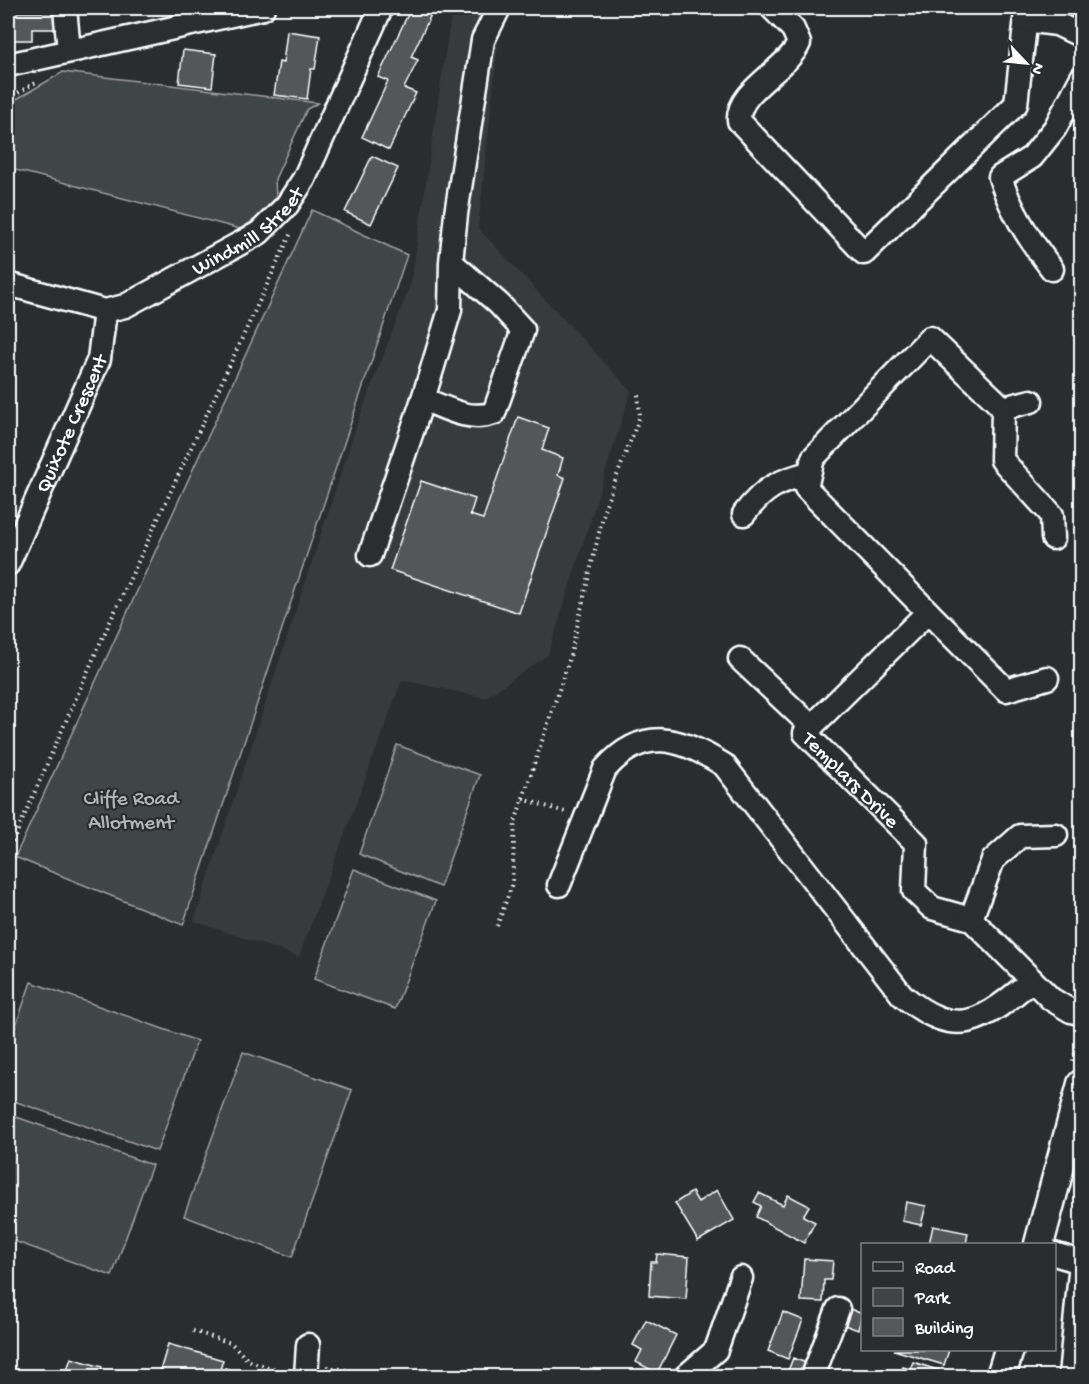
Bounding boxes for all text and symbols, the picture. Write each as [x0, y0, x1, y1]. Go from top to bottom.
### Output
north arrow [996, 33, 1056, 93]
text: N [1025, 59, 1047, 77]
street label: Windmill Street [189, 182, 313, 283]
street label: Quixote Crescent [32, 349, 116, 498]
street label: Templars Drive [795, 728, 904, 836]
park label: Cliffe Road Allotment [83, 788, 180, 837]
legend [861, 1243, 1056, 1351]
text: Road [915, 1259, 956, 1280]
text: Park [914, 1289, 951, 1310]
text: Building [914, 1319, 974, 1340]

